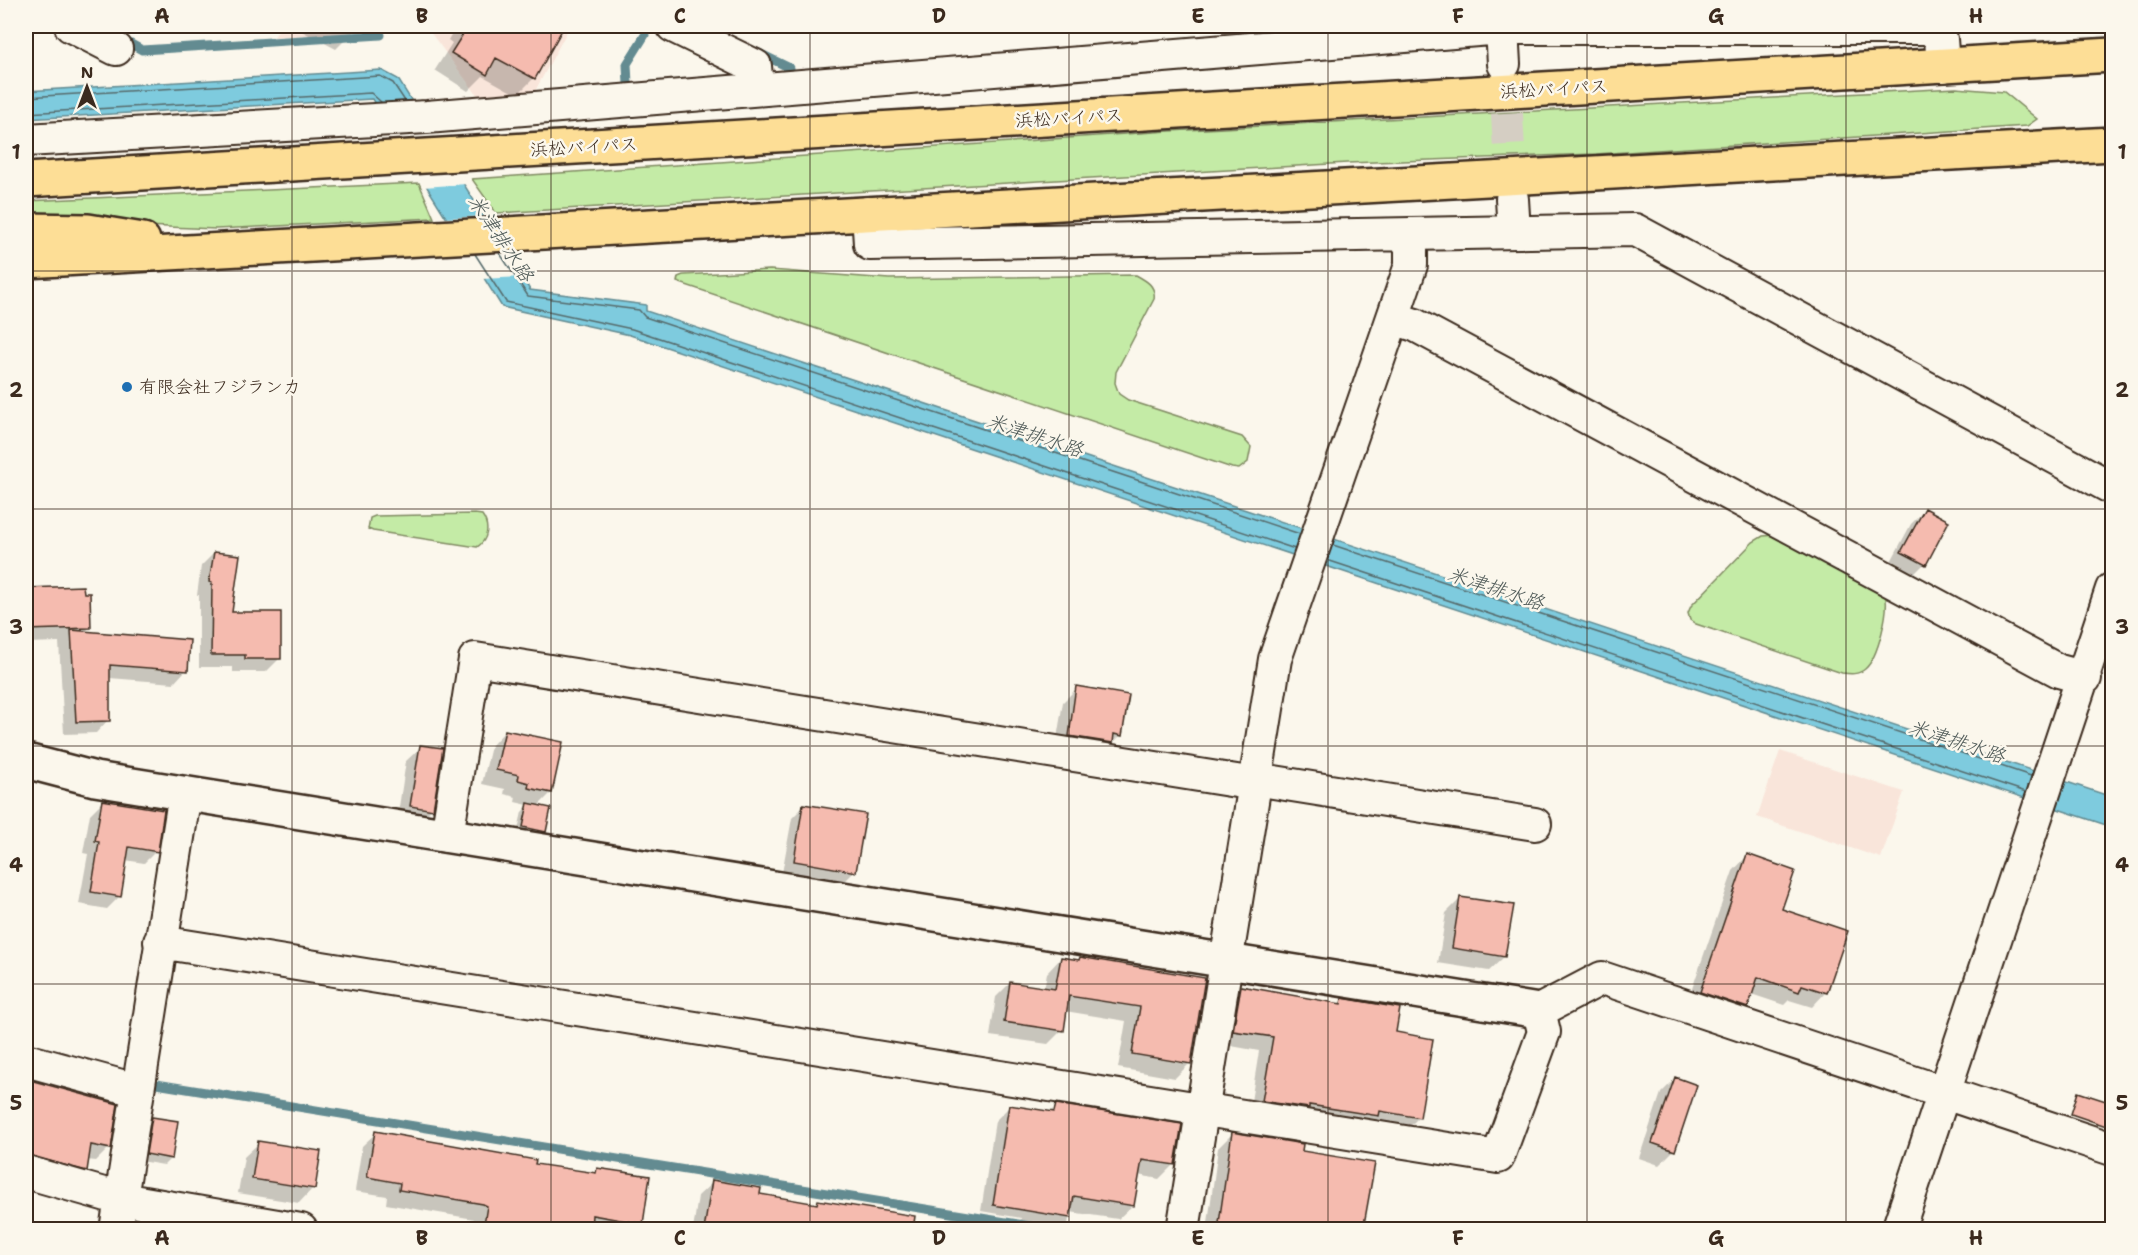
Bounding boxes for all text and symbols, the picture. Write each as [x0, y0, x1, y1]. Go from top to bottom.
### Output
text: A [154, 3, 170, 29]
text: B [416, 3, 428, 29]
text: C [674, 3, 686, 29]
text: D [932, 3, 946, 29]
text: E [1191, 3, 1205, 29]
text: F [1452, 3, 1464, 29]
text: G [1708, 3, 1724, 29]
text: H [1969, 3, 1983, 29]
north arrow [57, 57, 117, 117]
text: N [81, 62, 93, 83]
street label: 浜松バイパス [1500, 74, 1608, 104]
street label: 浜松バイパス [1015, 103, 1123, 133]
street label: 浜松バイパス [530, 132, 638, 162]
text: 1 [11, 139, 21, 165]
text: 1 [2117, 139, 2127, 165]
water label: 米津排水路 [462, 189, 540, 288]
place label: 有限会社フジランカ [139, 375, 301, 399]
text: 2 [9, 377, 23, 403]
text: 2 [2115, 377, 2129, 403]
marker: 有限会社フジランカ [120, 380, 134, 394]
water label: 米津排水路 [983, 407, 1088, 463]
water label: 米津排水路 [1444, 560, 1549, 616]
text: 3 [9, 614, 23, 640]
text: 3 [2115, 614, 2129, 640]
water label: 米津排水路 [1905, 713, 2010, 769]
text: 4 [9, 852, 23, 878]
text: 4 [2115, 852, 2129, 878]
text: 5 [10, 1090, 22, 1116]
text: 5 [2116, 1090, 2128, 1116]
text: A [154, 1225, 170, 1251]
text: B [416, 1225, 428, 1251]
text: C [674, 1225, 686, 1251]
text: D [932, 1225, 946, 1251]
text: E [1191, 1225, 1205, 1251]
text: F [1452, 1225, 1464, 1251]
text: G [1708, 1225, 1724, 1251]
text: H [1969, 1225, 1983, 1251]

